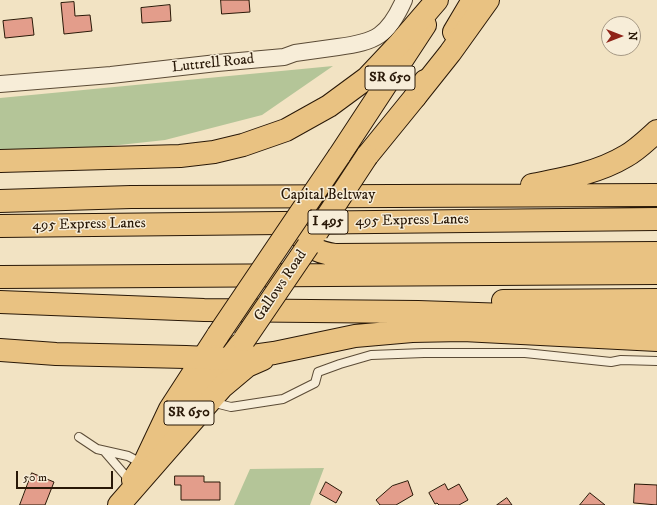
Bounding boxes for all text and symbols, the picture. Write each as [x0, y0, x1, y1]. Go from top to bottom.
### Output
north arrow [601, 16, 641, 56]
text: N [625, 31, 639, 41]
street label: Luttrell Road [171, 51, 255, 77]
road number: SR 650 [365, 66, 415, 90]
street label: Capital Beltway [281, 187, 375, 205]
road number: I 495 [308, 210, 348, 234]
street label: 495 Express Lanes [355, 211, 469, 231]
street label: 495 Express Lanes [32, 215, 146, 235]
street label: Gallows Road [251, 247, 311, 325]
road number: SR 650 [164, 401, 214, 425]
scale bar [18, 463, 115, 489]
text: 50 m [23, 470, 47, 485]

